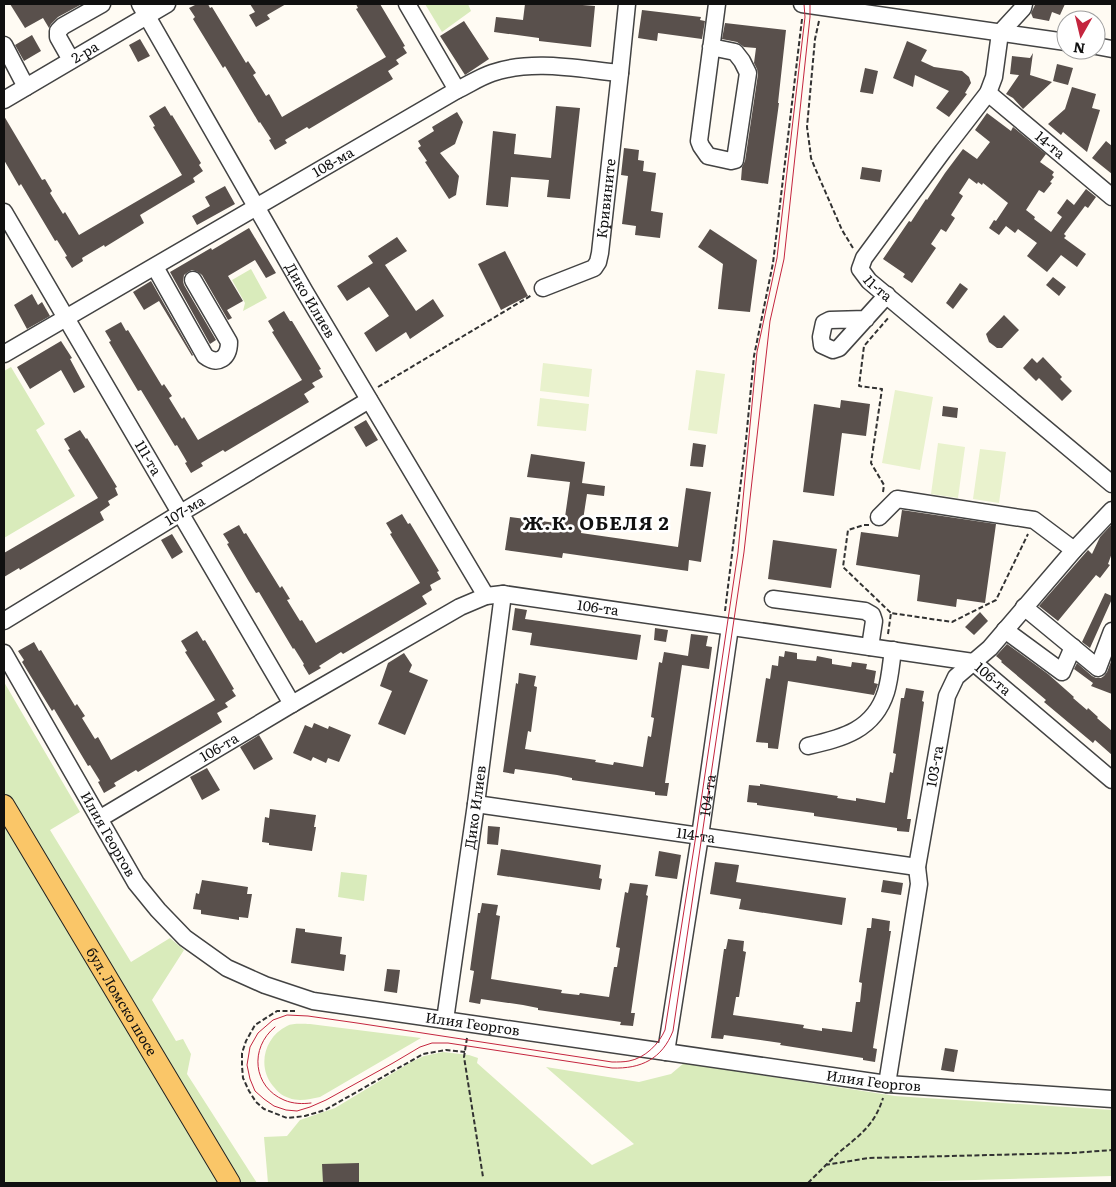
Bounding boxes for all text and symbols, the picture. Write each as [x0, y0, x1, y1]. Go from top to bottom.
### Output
north arrow [1056, 10, 1106, 60]
street label: 2-ра [67, 35, 102, 67]
text: N [1072, 38, 1086, 60]
street label: 14-та [1031, 126, 1070, 163]
street label: 108-ма [308, 141, 357, 181]
street label: Кривините [591, 157, 619, 239]
street label: Дико Илиев [281, 259, 341, 342]
street label: 11-та [859, 271, 897, 306]
street label: 111-та [131, 436, 167, 479]
street label: 107-ма [161, 490, 208, 529]
district label: Ж.К. ОБЕЛЯ 2 [522, 508, 670, 536]
street label: 106-та [576, 594, 621, 620]
street label: 106-та [971, 657, 1016, 700]
street label: 106-та [196, 727, 242, 766]
street label: 103-та [920, 743, 947, 788]
street label: Дико Илиев [459, 764, 490, 850]
street label: 104-та [694, 772, 720, 818]
street label: Илия Георгов [76, 787, 141, 880]
street label: 114-та [675, 822, 717, 847]
street label: бул. Ломско шосе [82, 943, 163, 1059]
street label: Илия Георгов [424, 1006, 522, 1040]
street label: Илия Георгов [825, 1064, 922, 1095]

